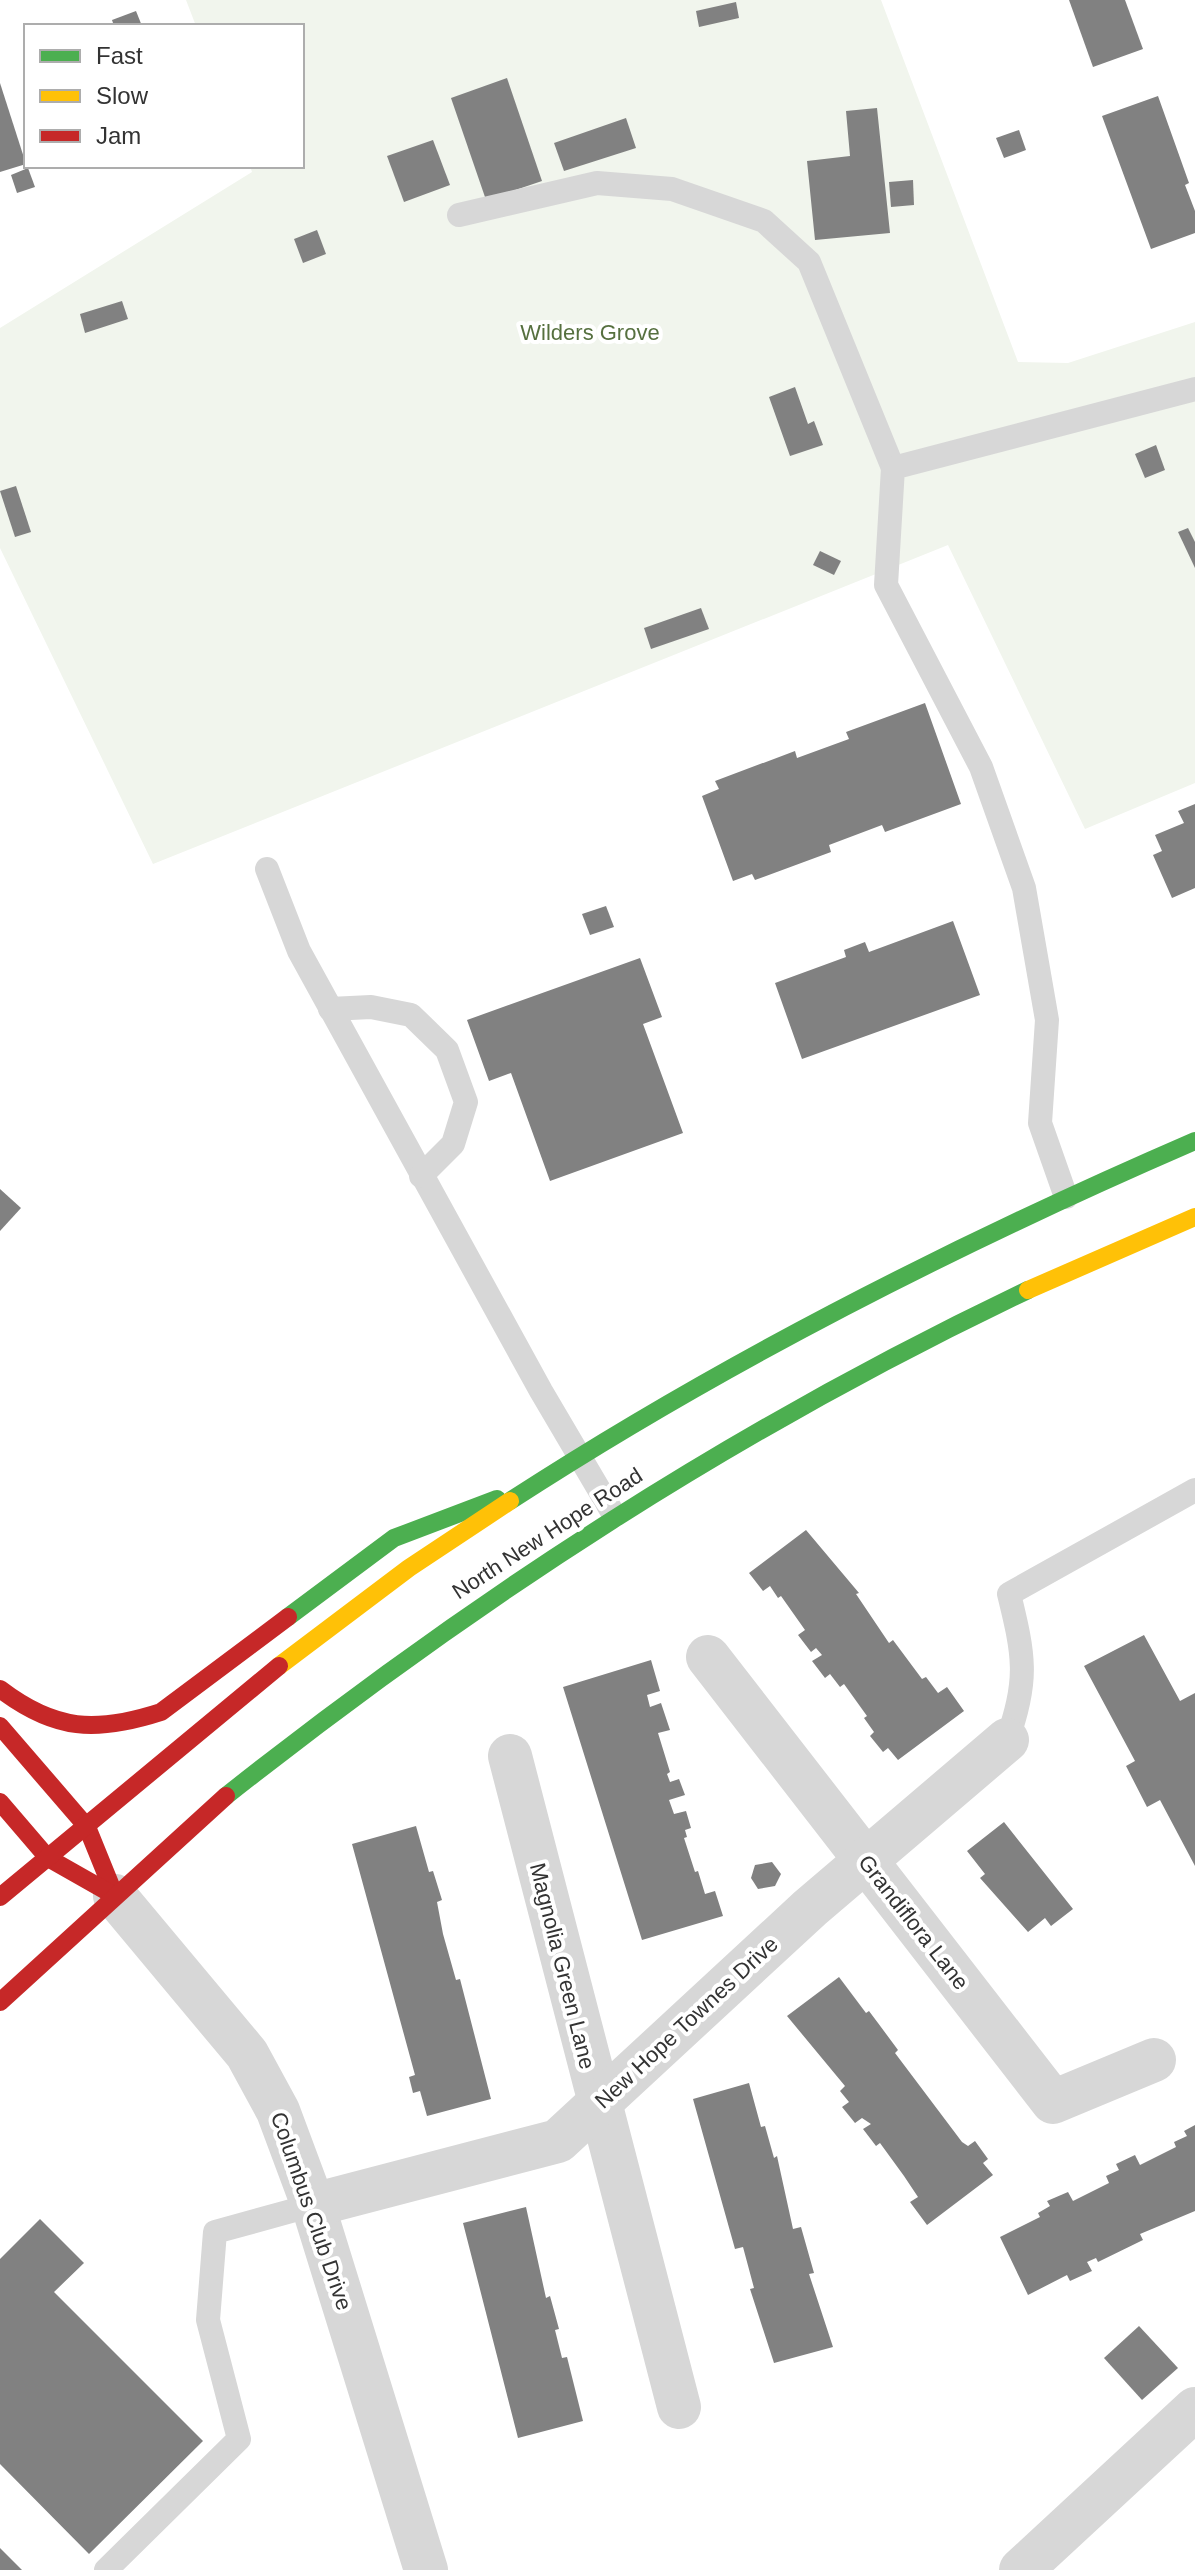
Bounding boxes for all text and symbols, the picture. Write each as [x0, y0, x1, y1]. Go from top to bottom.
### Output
legend [24, 24, 304, 168]
text: Fast [96, 42, 143, 69]
text: Slow [96, 82, 149, 109]
text: Jam [96, 122, 141, 149]
park label: Wilders Grove [520, 320, 660, 345]
street label: North New Hope Road [448, 1463, 647, 1604]
street label: Grandiflora Lane [853, 1850, 974, 1995]
street label: Magnolia Green Lane [525, 1860, 600, 2072]
street label: New Hope Townes Drive [590, 1931, 783, 2114]
street label: Columbus Club Drive [266, 2109, 357, 2313]

